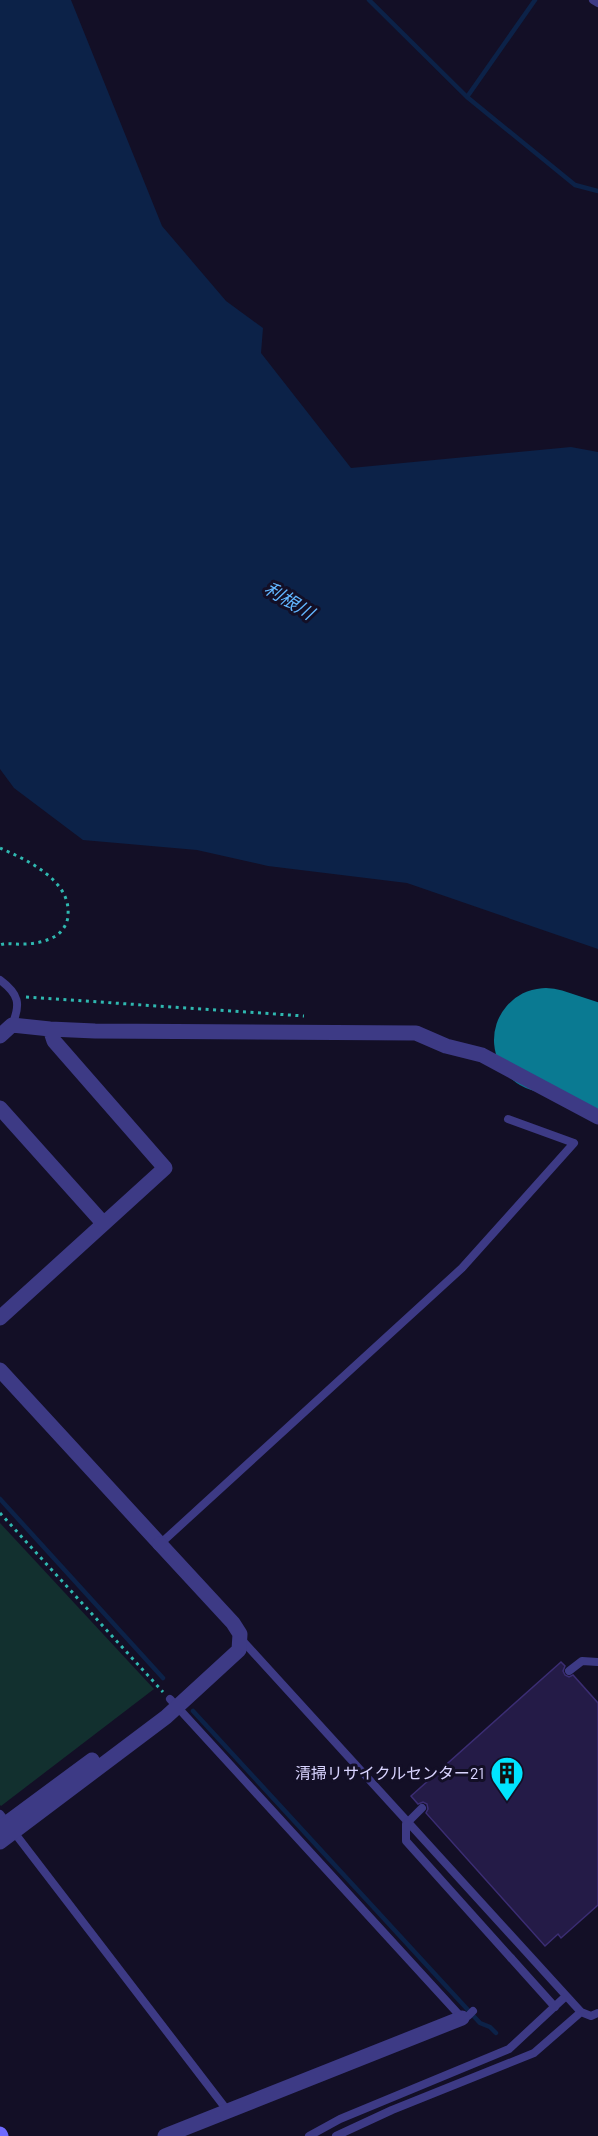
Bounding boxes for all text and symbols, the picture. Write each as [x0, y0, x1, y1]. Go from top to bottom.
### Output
water label: 利根川 [261, 577, 320, 625]
building icon: 清掃リサイクルセンター21 [489, 1755, 525, 1802]
place label: 清掃リサイクルセンター21 [295, 1763, 484, 1782]

